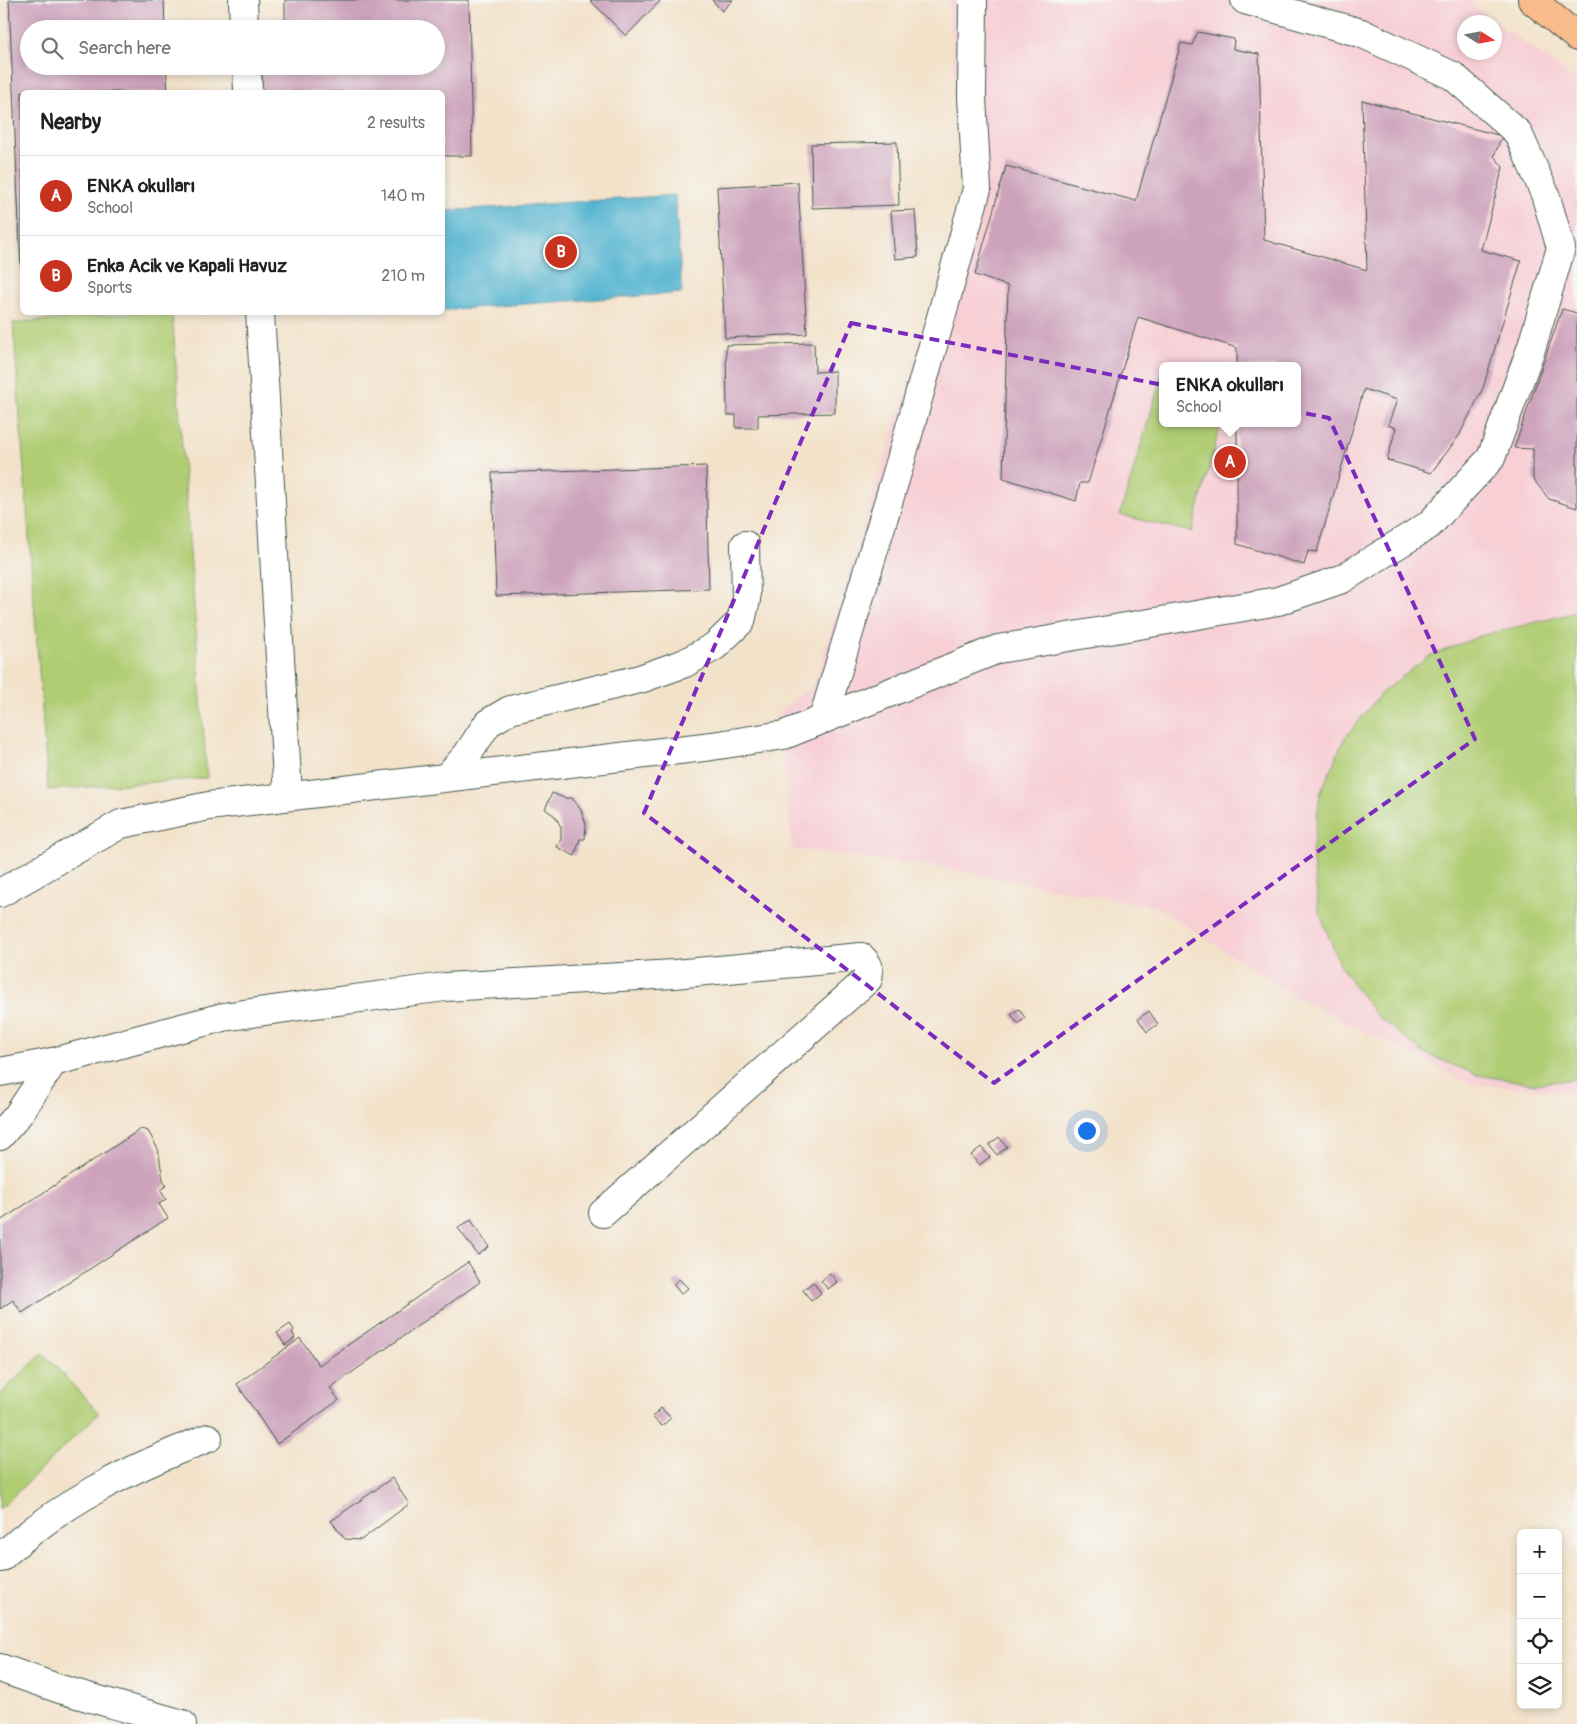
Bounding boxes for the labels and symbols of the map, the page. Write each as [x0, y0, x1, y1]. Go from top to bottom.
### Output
north arrow [1457, 15, 1502, 60]
pin: B [545, 233, 577, 271]
pin: A [1214, 443, 1246, 481]
your location [1074, 1118, 1100, 1144]

